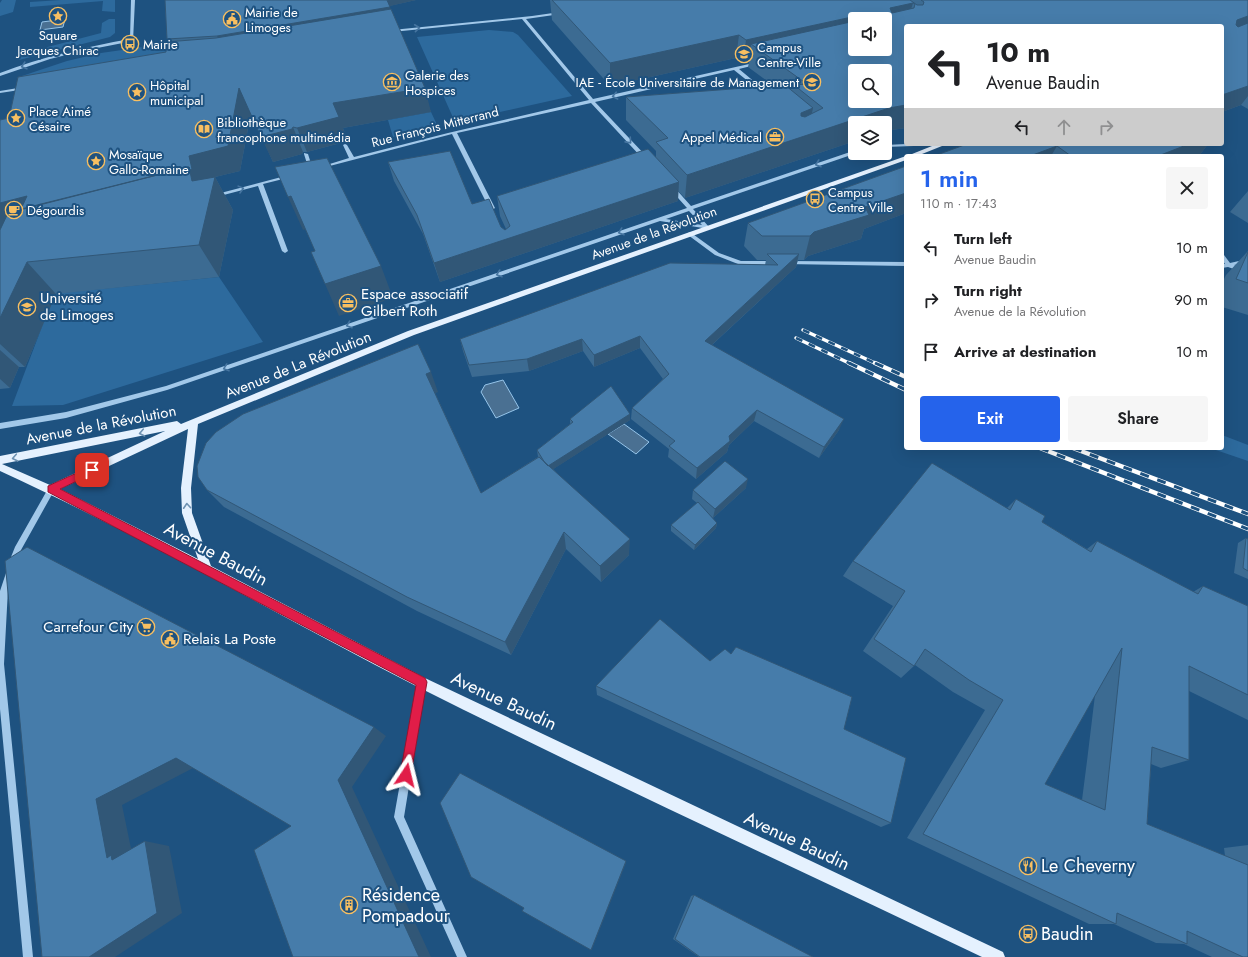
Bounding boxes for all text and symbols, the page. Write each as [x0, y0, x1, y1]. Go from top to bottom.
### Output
place label: Mairie de Limoges [245, 3, 298, 37]
place icon: Square Jacques Chirac [48, 6, 68, 26]
public building icon: Mairie de Limoges [222, 9, 242, 29]
map controls [848, 12, 892, 160]
button: sound [848, 12, 892, 56]
one-way arrow [414, 23, 420, 32]
place label: Square Jacques Chirac [15, 26, 99, 60]
text: 10 m [986, 32, 1050, 73]
bus stop icon: Mairie [120, 34, 140, 54]
place label: Mairie [143, 35, 178, 54]
place label: Campus Centre-Ville [757, 38, 821, 72]
icon: left [920, 40, 972, 92]
school or university icon: Campus Centre-Ville [734, 44, 754, 64]
one-way arrow [21, 61, 28, 70]
button: search [848, 64, 892, 108]
place label: Galerie des Hospices [405, 66, 469, 100]
text: Avenue Baudin [986, 70, 1100, 96]
museum icon: Galerie des Hospices [382, 72, 402, 92]
school or university icon: IAE - École Universitaire de Management [802, 72, 822, 92]
place label: IAE - École Universitaire de Management [576, 73, 800, 92]
place label: Hôpital municipal [150, 76, 203, 110]
place icon: Hôpital municipal [127, 82, 147, 102]
one-way arrow [612, 92, 618, 100]
place label: Place Aimé Césaire [29, 102, 91, 136]
street label: Rue François Mitterrand [369, 102, 501, 152]
place icon: Place Aimé Césaire [6, 108, 26, 128]
place label: Bibliothèque francophone multimédia [217, 113, 351, 147]
button: layers [848, 116, 892, 160]
icon: left [1011, 116, 1033, 138]
icon: ahead [1053, 116, 1075, 138]
icon: right [1095, 116, 1117, 138]
library icon: Bibliothèque francophone multimédia [194, 119, 214, 139]
office icon: Appel Médical [765, 127, 785, 147]
place label: Appel Médical [682, 128, 762, 147]
one-way arrow [624, 136, 631, 144]
place label: Mosaïque Gallo-Romaine [109, 145, 189, 179]
place icon: Mosaïque Gallo-Romaine [86, 151, 106, 171]
one-way arrow [815, 160, 822, 168]
text: 1 min [920, 161, 978, 196]
button: close [1166, 167, 1208, 209]
place label: Campus Centre Ville [828, 183, 893, 217]
one-way arrow [238, 185, 244, 193]
bus stop icon: Campus Centre Ville [805, 189, 825, 209]
text: 110 m · 17:43 [920, 194, 997, 213]
cafe icon: Dégourdis [4, 200, 24, 220]
place label: Dégourdis [27, 201, 84, 220]
street label: Avenue de la Révolution [589, 201, 719, 265]
one-way arrow [618, 227, 625, 235]
text: Turn left [954, 228, 1012, 250]
icon: left [920, 237, 942, 259]
text: 10 m [1176, 237, 1208, 259]
text: Avenue Baudin [954, 250, 1036, 269]
one-way arrow [495, 269, 502, 278]
text: Turn right [954, 280, 1022, 302]
place label: Espace associatif Gilbert Roth [361, 283, 469, 322]
place label: Université de Limoges [40, 287, 114, 326]
icon: right [920, 289, 942, 311]
text: 90 m [1174, 289, 1208, 311]
office icon: Espace associatif Gilbert Roth [338, 293, 358, 313]
school or university icon: Université de Limoges [17, 297, 37, 317]
text: Avenue de la Révolution [954, 302, 1086, 321]
one-way arrow [346, 320, 353, 329]
street label: Avenue de La Révolution [222, 326, 374, 404]
icon: arrive [920, 341, 942, 363]
text: Arrive at destination [954, 341, 1096, 363]
text: 10 m [1176, 341, 1208, 363]
one-way arrow [223, 363, 230, 371]
button: Exit [920, 396, 1060, 442]
button: Share [1068, 396, 1208, 442]
street label: Avenue de la Révolution [24, 400, 178, 450]
one-way arrow [139, 428, 145, 436]
one-way arrow [12, 453, 18, 461]
pin [75, 453, 109, 487]
icon: arrive [81, 459, 103, 481]
one-way arrow [182, 503, 191, 509]
street label: Avenue Baudin [160, 516, 272, 592]
place label: Carrefour City [43, 616, 133, 638]
supermarket icon: Carrefour City [136, 617, 156, 637]
place label: Relais La Poste [183, 628, 276, 650]
public building icon: Relais La Poste [160, 629, 180, 649]
street label: Avenue Baudin [447, 665, 561, 737]
position arrow [385, 754, 427, 796]
street label: Avenue Baudin [740, 805, 854, 877]
place label: Le Cheverny [1041, 853, 1135, 879]
restaurant icon: Le Cheverny [1018, 856, 1038, 876]
place label: Résidence Pompadour [362, 882, 451, 929]
building icon: Résidence Pompadour [339, 895, 359, 915]
place label: Baudin [1041, 921, 1094, 947]
bus stop icon: Baudin [1018, 924, 1038, 944]

